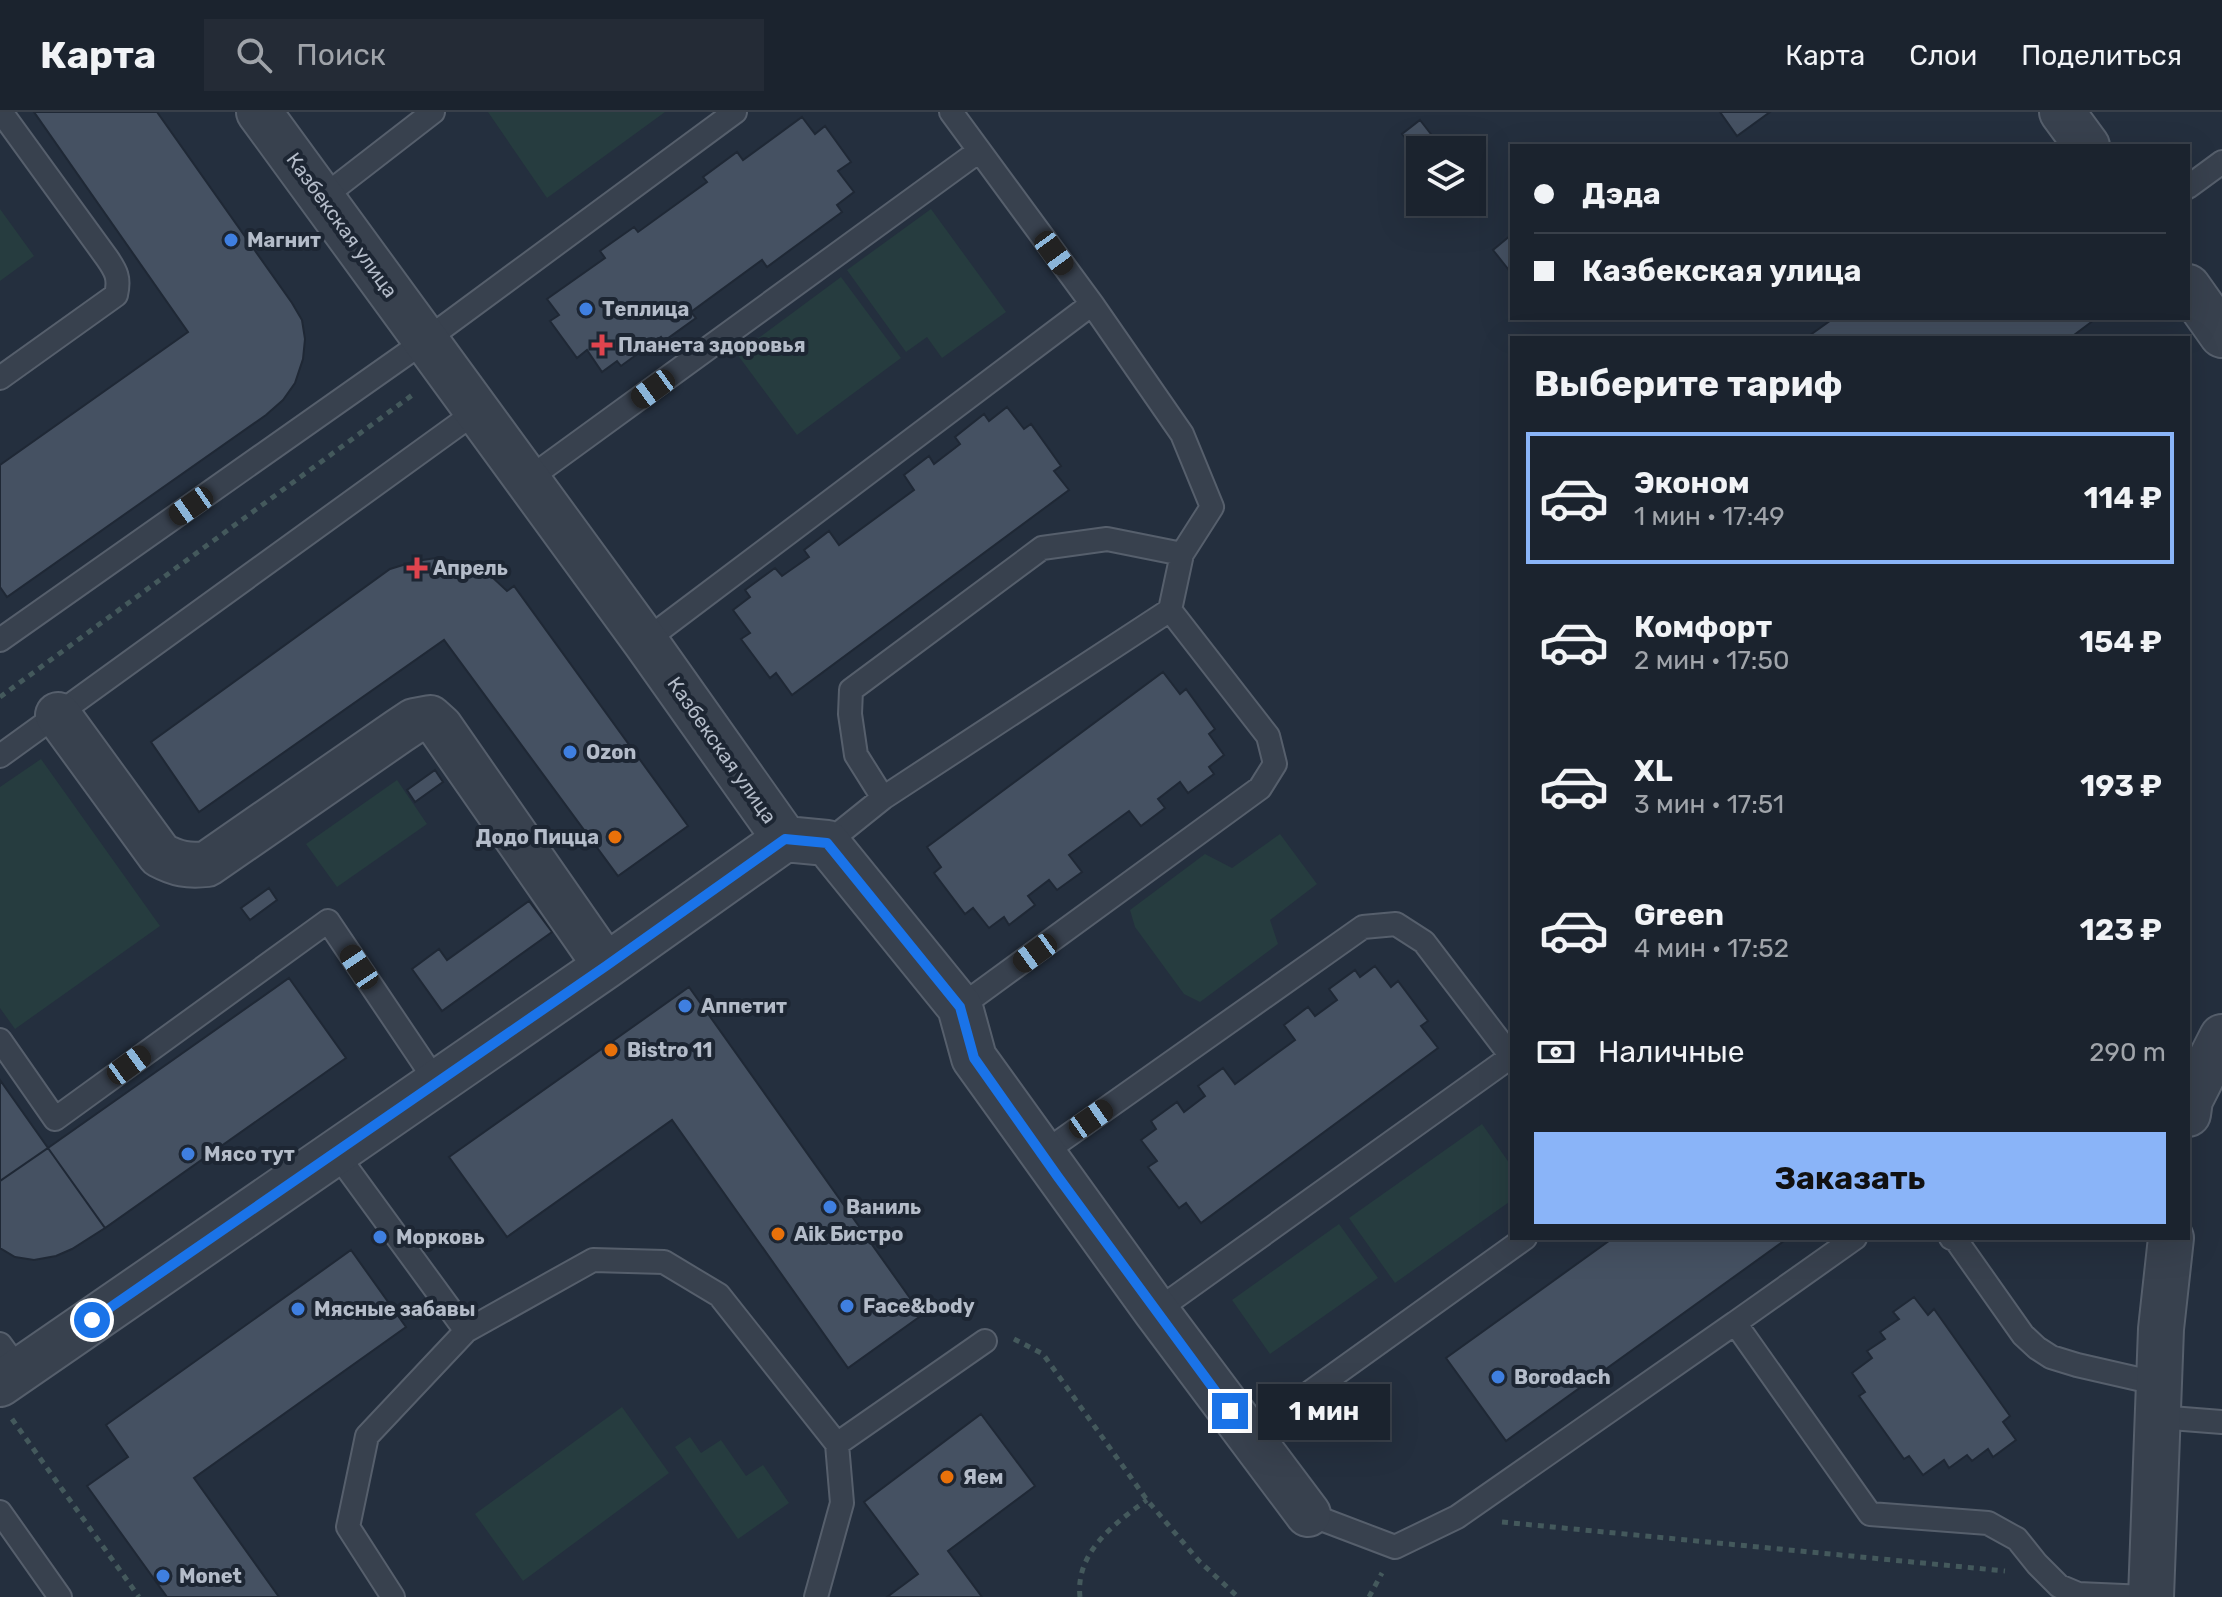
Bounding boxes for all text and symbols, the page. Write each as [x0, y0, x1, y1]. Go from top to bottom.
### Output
search box [204, 19, 764, 91]
text: Карта [40, 32, 156, 78]
icon: search [232, 33, 276, 77]
text: Поиск [296, 37, 386, 73]
text: Карта [1785, 39, 1865, 72]
text: Слои [1909, 39, 1977, 72]
text: Поделиться [2021, 39, 2182, 72]
map controls [1406, 136, 1486, 216]
button: layers [1406, 136, 1486, 216]
street label: Казбекская улица [281, 148, 403, 302]
text: Дэда [1582, 176, 1661, 212]
car [1030, 227, 1078, 279]
place label: Магнит [247, 228, 321, 252]
marker: Магнит [222, 231, 240, 249]
text: Казбекская улица [1582, 253, 1861, 289]
place label: Теплица [602, 297, 689, 321]
marker: Теплица [577, 300, 595, 318]
place label: Планета здоровья [618, 333, 806, 357]
marker: Планета здоровья [593, 336, 611, 354]
text: Выберите тариф [1534, 362, 1843, 405]
car [627, 365, 679, 413]
icon: car [1538, 462, 1610, 534]
text: Эконом [1634, 465, 1750, 501]
text: 114 ₽ [2084, 480, 2162, 516]
car [164, 482, 218, 530]
text: 1 мин · 17:49 [1634, 501, 1785, 532]
place label: Апрель [433, 556, 508, 580]
marker: Апрель [408, 559, 426, 577]
icon: car [1538, 606, 1610, 678]
text: Комфорт [1634, 609, 1772, 645]
text: 154 ₽ [2079, 624, 2162, 660]
text: 2 мин · 17:50 [1634, 645, 1789, 676]
street label: Казбекская улица [662, 672, 782, 828]
place label: Ozon [586, 740, 636, 764]
marker: Ozon [561, 743, 579, 761]
icon: car [1538, 750, 1610, 822]
text: XL [1634, 753, 1673, 789]
text: 193 ₽ [2080, 768, 2162, 804]
text: 3 мин · 17:51 [1634, 789, 1784, 820]
place label: Додо Пицца [476, 825, 599, 849]
marker: Додо Пицца [606, 828, 624, 846]
icon: car [1538, 894, 1610, 966]
text: Green [1634, 897, 1724, 933]
text: 123 ₽ [2080, 912, 2162, 948]
car [1009, 929, 1061, 977]
text: 4 мин · 17:52 [1634, 933, 1789, 964]
car [336, 940, 382, 994]
place label: Аппетит [701, 994, 787, 1018]
marker: Аппетит [676, 997, 694, 1015]
icon: cash [1534, 1030, 1578, 1074]
text: Наличные [1598, 1034, 1744, 1070]
text: 290 m [2089, 1037, 2166, 1068]
place label: Bistro 11 [627, 1038, 713, 1062]
car [103, 1041, 155, 1089]
marker: Bistro 11 [602, 1041, 620, 1059]
car [1064, 1095, 1118, 1143]
button: Заказать [1534, 1132, 2166, 1224]
place label: Мясо тут [204, 1142, 295, 1166]
marker: Мясо тут [179, 1145, 197, 1163]
place label: Ваниль [846, 1195, 921, 1219]
marker: Ваниль [821, 1198, 839, 1216]
place label: Aik Бистро [794, 1222, 903, 1246]
place label: Морковь [396, 1225, 485, 1249]
marker: Aik Бистро [769, 1225, 787, 1243]
marker: Морковь [371, 1228, 389, 1246]
place label: Face&body [863, 1294, 975, 1318]
place label: Мясные забавы [314, 1297, 475, 1321]
marker: Face&body [838, 1297, 856, 1315]
marker: Мясные забавы [289, 1300, 307, 1318]
route start [74, 1302, 110, 1338]
place label: Borodach [1514, 1365, 1611, 1389]
marker: Borodach [1489, 1368, 1507, 1386]
callout: 1 мин [1258, 1383, 1390, 1439]
route end [1212, 1393, 1248, 1429]
text: 1 мин [1289, 1396, 1359, 1427]
place label: Яем [963, 1465, 1003, 1489]
marker: Яем [938, 1468, 956, 1486]
place label: Monet [179, 1564, 242, 1588]
marker: Monet [154, 1567, 172, 1585]

